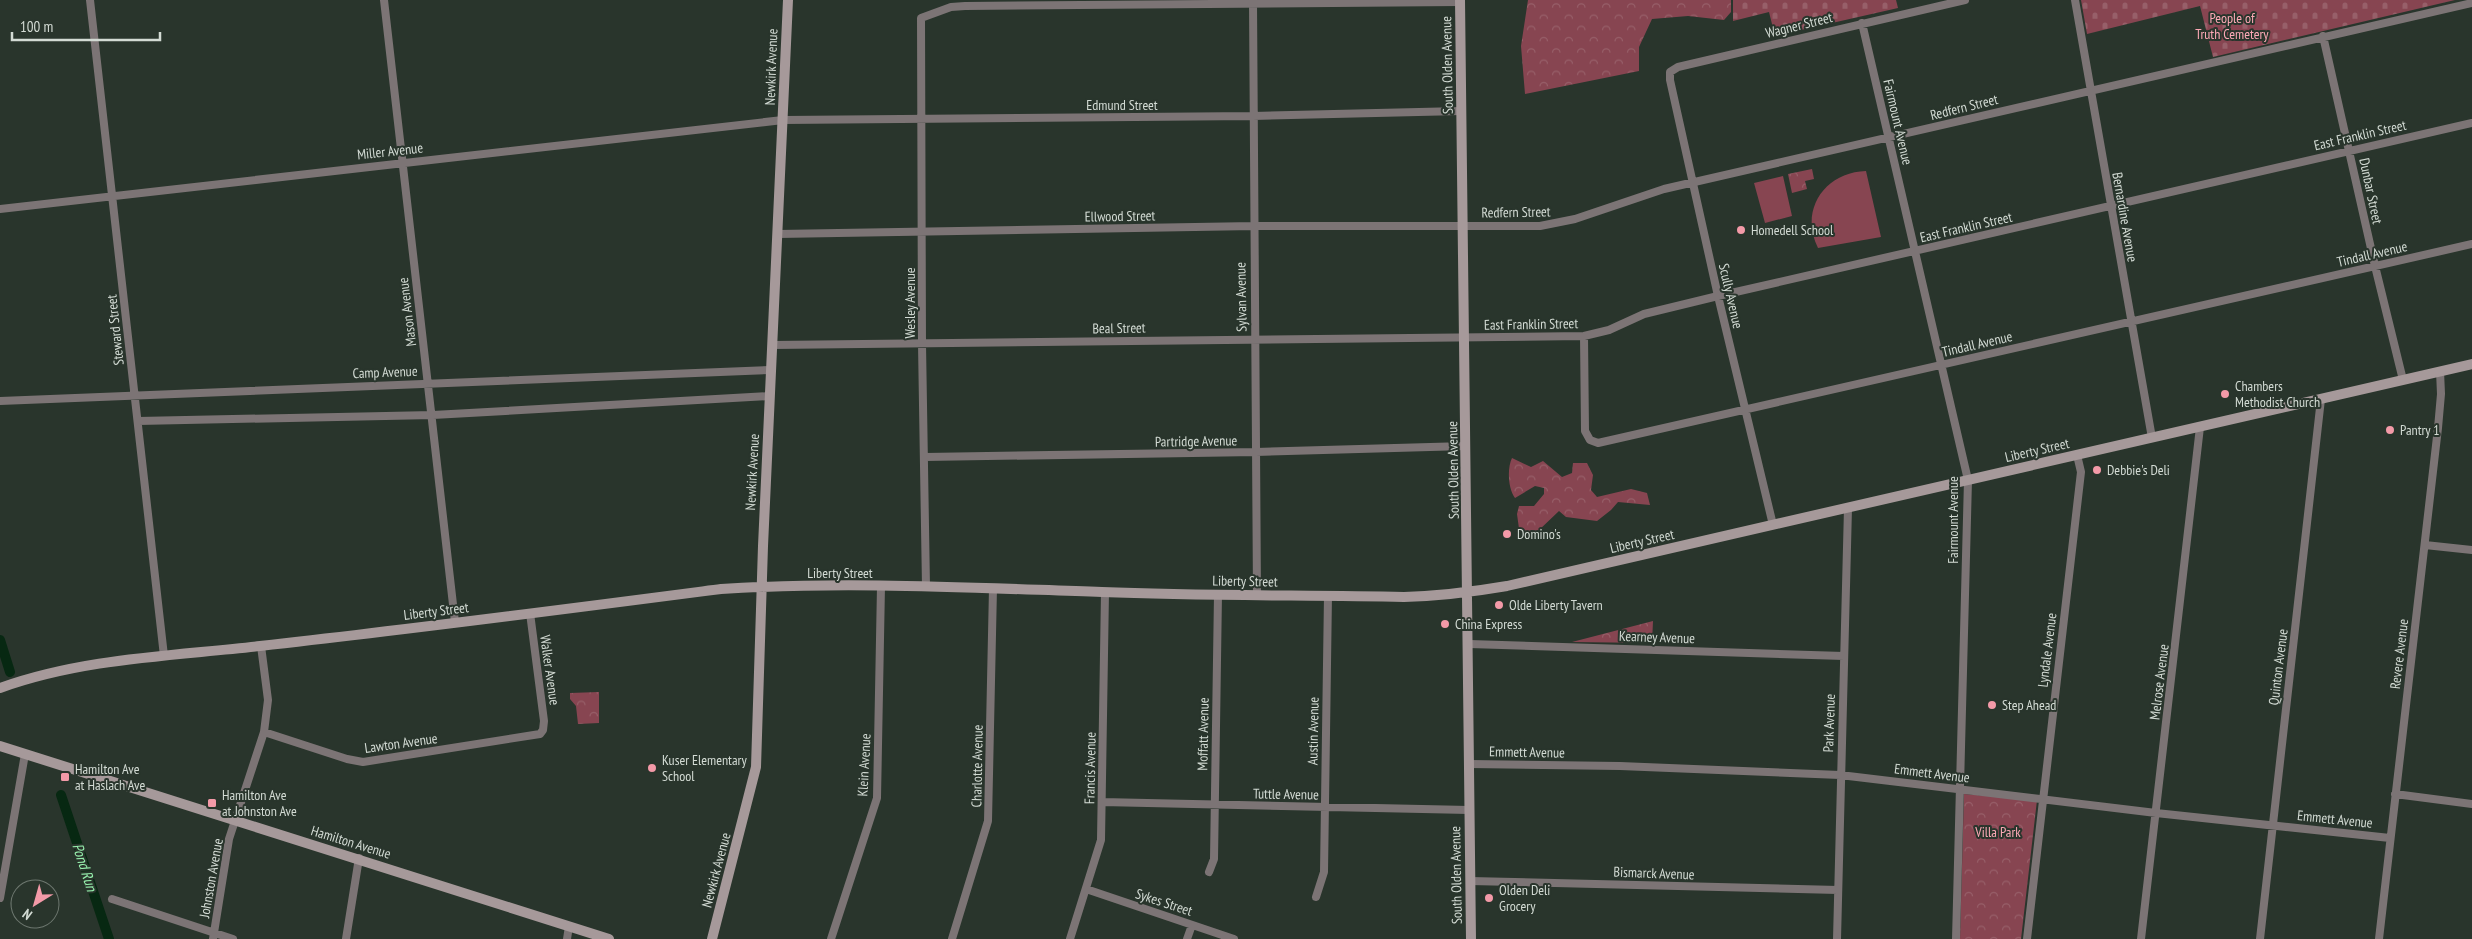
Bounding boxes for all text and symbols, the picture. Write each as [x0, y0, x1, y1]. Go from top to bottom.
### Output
street label: Wagner Street [1764, 8, 1834, 42]
park label: People of Truth Cemetery [2195, 9, 2269, 43]
scale bar [12, 10, 160, 42]
street label: South Olden Avenue [1437, 16, 1457, 114]
text: 100 m [20, 17, 53, 36]
street label: Newkirk Avenue [761, 28, 781, 106]
street label: Fairmount Avenue [1879, 77, 1917, 167]
street label: Redfern Street [1928, 90, 2000, 124]
street label: Edmund Street [1086, 96, 1158, 114]
street label: East Franklin Street [2312, 116, 2408, 154]
street label: Miller Avenue [356, 139, 424, 163]
street label: Dunbar Street [2355, 156, 2387, 226]
street label: Bernardine Avenue [2108, 171, 2142, 263]
street label: Redfern Street [1481, 202, 1551, 222]
street label: Ellwood Street [1084, 206, 1156, 226]
street label: East Franklin Street [1918, 208, 2014, 246]
place label: Homedell School [1751, 221, 1834, 239]
marker: Homedell School [1735, 224, 1747, 236]
street label: Tindall Avenue [2335, 237, 2409, 271]
street label: Sylvan Avenue [1231, 262, 1251, 332]
street label: Scully Avenue [1715, 262, 1747, 331]
street label: Wesley Avenue [901, 267, 919, 339]
street label: Mason Avenue [394, 276, 420, 348]
street label: Steward Street [102, 294, 128, 366]
street label: East Franklin Street [1484, 314, 1578, 334]
street label: Beal Street [1092, 319, 1146, 337]
street label: Tindall Avenue [1940, 327, 2014, 361]
street label: Camp Avenue [352, 362, 418, 382]
place label: Chambers Methodist Church [2235, 377, 2320, 411]
marker: Chambers Methodist Church [2219, 388, 2231, 400]
street label: South Olden Avenue [1443, 421, 1463, 519]
place label: Pantry 1 [2400, 421, 2440, 439]
marker: Pantry 1 [2384, 424, 2396, 436]
street label: Partridge Avenue [1155, 431, 1238, 451]
street label: Newkirk Avenue [741, 433, 763, 511]
street label: Liberty Street [2003, 434, 2071, 466]
place label: Debbie's Deli [2107, 461, 2170, 479]
marker: Debbie's Deli [2091, 464, 2103, 476]
street label: Fairmount Avenue [1944, 476, 1962, 564]
place label: Domino's [1517, 525, 1561, 543]
street label: Liberty Street [1608, 525, 1676, 557]
marker: Domino's [1501, 528, 1513, 540]
street label: Liberty Street [807, 564, 873, 582]
street label: Liberty Street [1212, 571, 1278, 591]
place label: Olde Liberty Tavern [1509, 596, 1603, 614]
street label: Liberty Street [402, 598, 470, 624]
marker: Olde Liberty Tavern [1493, 599, 1505, 611]
street label: Lyndale Avenue [2034, 612, 2061, 688]
place label: China Express [1455, 615, 1523, 633]
marker: China Express [1439, 618, 1451, 630]
street label: Revere Avenue [2386, 618, 2412, 690]
street label: Kearney Avenue [1619, 627, 1696, 647]
street label: Quinton Avenue [2264, 628, 2292, 706]
street label: Walker Avenue [536, 634, 564, 706]
street label: Melrose Avenue [2145, 643, 2173, 721]
street label: Park Avenue [1819, 693, 1839, 753]
street label: Austin Avenue [1303, 696, 1323, 765]
place label: Step Ahead [2002, 696, 2056, 714]
street label: Moffatt Avenue [1193, 697, 1213, 771]
marker: Step Ahead [1986, 699, 1998, 711]
street label: Charlotte Avenue [967, 724, 987, 807]
street label: Lawton Avenue [363, 729, 439, 757]
street label: Francis Avenue [1080, 732, 1100, 804]
street label: Klein Avenue [853, 733, 875, 797]
street label: Emmett Avenue [1489, 742, 1565, 762]
place label: Kuser Elementary School [662, 751, 747, 785]
street label: Emmett Avenue [1893, 759, 1971, 787]
place label: Hamilton Ave at Haslach Ave [75, 760, 145, 794]
marker: Kuser Elementary School [646, 762, 658, 774]
marker: Hamilton Ave at Haslach Ave [59, 771, 71, 783]
street label: Tuttle Avenue [1253, 784, 1319, 804]
place label: Hamilton Ave at Johnston Ave [222, 786, 297, 820]
marker: Hamilton Ave at Johnston Ave [206, 797, 218, 809]
street label: Emmett Avenue [2296, 806, 2374, 832]
street label: Hamilton Avenue [309, 821, 393, 863]
park label: Villa Park [1974, 823, 2021, 841]
street label: South Olden Avenue [1446, 826, 1466, 924]
street label: Newkirk Avenue [697, 830, 735, 909]
street label: Johnston Avenue [195, 837, 227, 920]
water label: Pond Run [68, 841, 102, 895]
street label: Bismarck Avenue [1613, 863, 1695, 883]
north arrow [10, 879, 60, 929]
place label: Olden Deli Grocery [1499, 881, 1550, 915]
street label: Sykes Street [1133, 884, 1195, 920]
marker: Olden Deli Grocery [1483, 892, 1495, 904]
text: N [19, 905, 36, 924]

